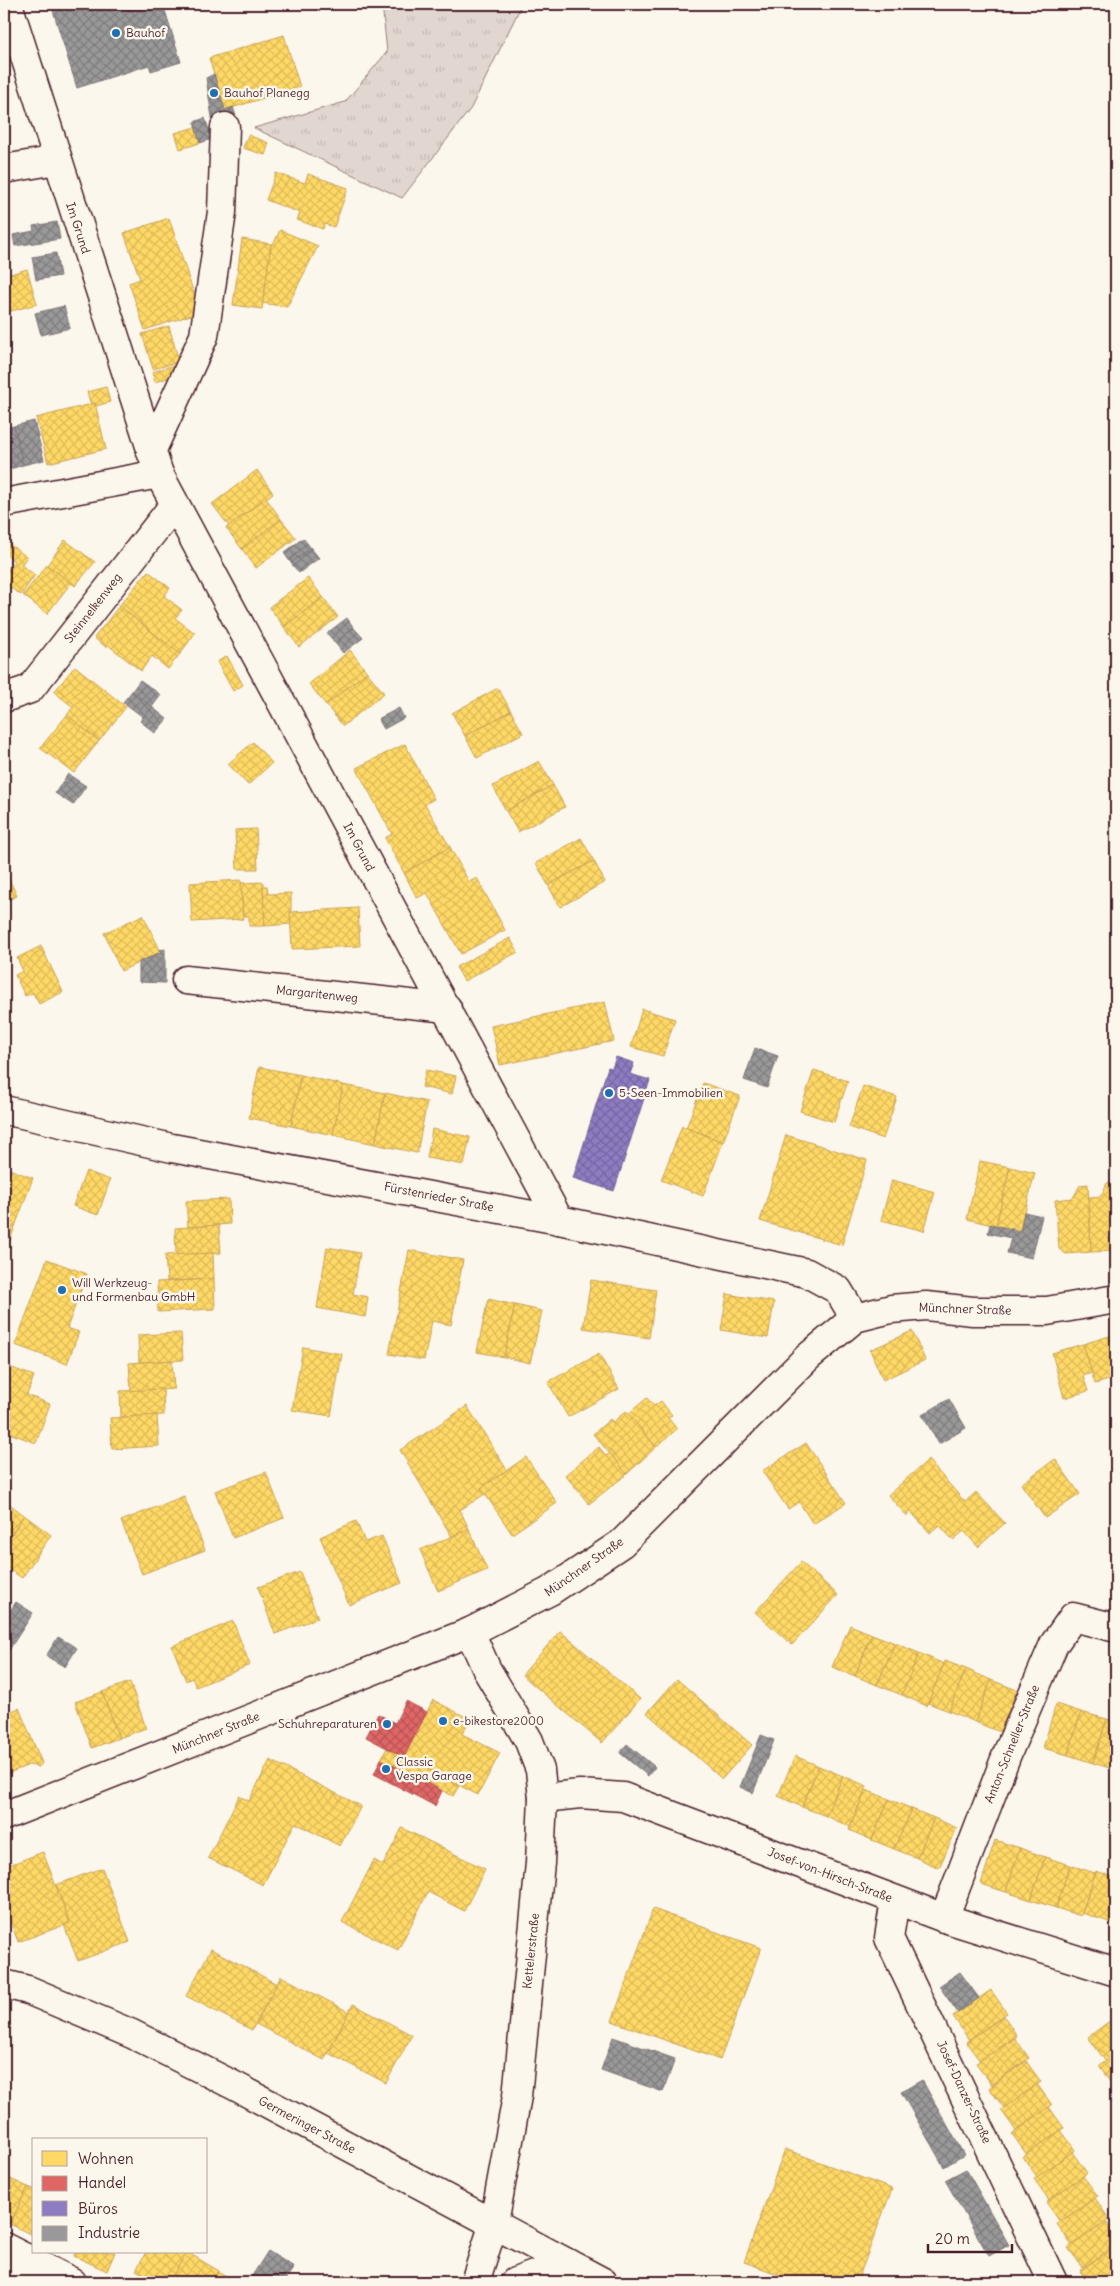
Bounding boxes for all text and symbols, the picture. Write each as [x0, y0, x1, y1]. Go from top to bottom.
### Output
place label: Bauhof [126, 25, 166, 40]
marker: Bauhof [110, 27, 122, 39]
place label: Bauhof Planegg [224, 85, 310, 100]
marker: Bauhof Planegg [208, 87, 220, 99]
street label: Im Grund [63, 200, 94, 255]
street label: Steinnelkenweg [61, 570, 125, 646]
street label: Im Grund [340, 820, 379, 874]
street label: Margaritenweg [275, 982, 359, 1005]
place label: 5-Seen-Immobilien [619, 1085, 723, 1100]
marker: 5-Seen-Immobilien [603, 1087, 615, 1099]
street label: Fürstenrieder Straße [383, 1179, 495, 1215]
place label: Will Werkzeug- und Formenbau GmbH [72, 1275, 196, 1304]
marker: Will Werkzeug- und Formenbau GmbH [56, 1284, 68, 1296]
street label: Münchner Straße [918, 1299, 1012, 1318]
street label: Münchner Straße [541, 1534, 626, 1599]
street label: Anton-Schneller-Straße [981, 1683, 1042, 1805]
street label: Münchner Straße [170, 1708, 262, 1757]
place label: e-bikestore2000 [453, 1713, 544, 1728]
marker: e-bikestore2000 [437, 1715, 449, 1727]
place label: Schuhreparaturen [278, 1716, 377, 1731]
marker: Schuhreparaturen [381, 1718, 393, 1730]
place label: Classic Vespa Garage [396, 1754, 472, 1783]
marker: Classic Vespa Garage [380, 1763, 392, 1775]
street label: Josef-von-Hirsch-Straße [766, 1844, 895, 1905]
street label: Kettelerstraße [519, 1912, 542, 1990]
street label: Josef-Danzer-Straße [934, 2038, 995, 2146]
street label: Germeringer Straße [256, 2093, 358, 2156]
legend [32, 2138, 208, 2254]
text: Wohnen [78, 2149, 134, 2168]
text: Handel [78, 2173, 126, 2192]
text: Büros [78, 2199, 118, 2218]
scale bar [928, 2221, 1011, 2253]
text: Industrie [78, 2223, 140, 2242]
text: 20 m [935, 2229, 970, 2248]

